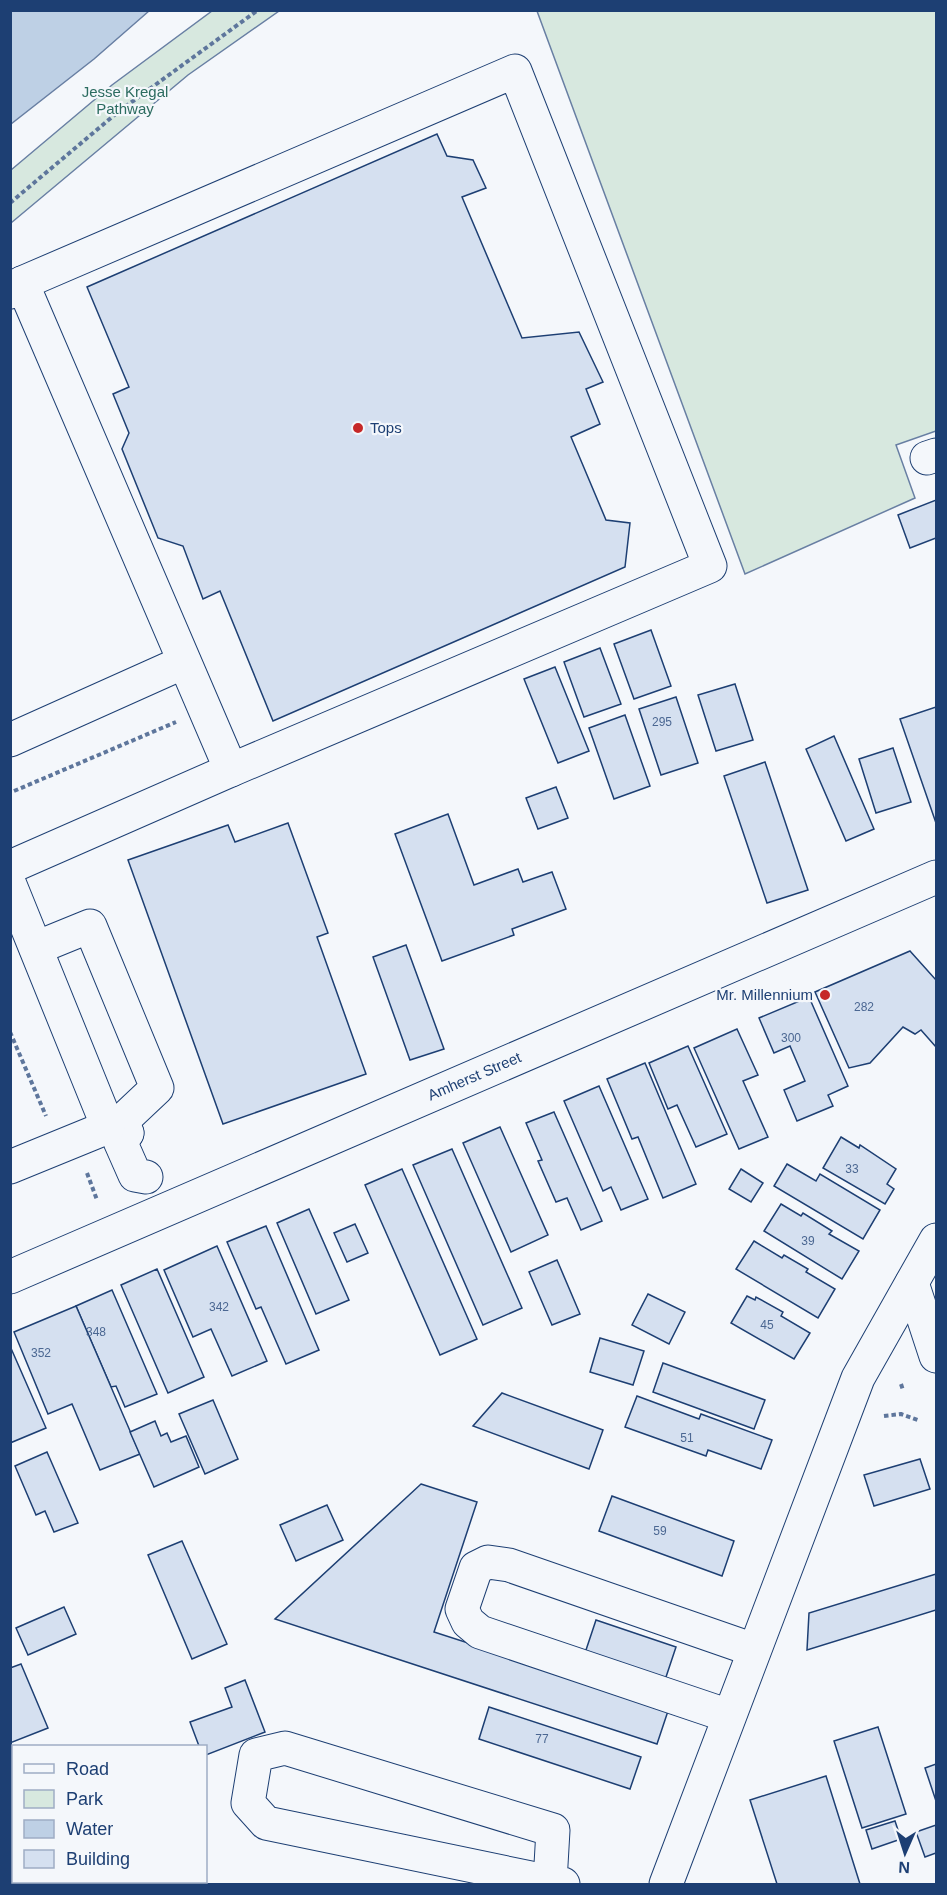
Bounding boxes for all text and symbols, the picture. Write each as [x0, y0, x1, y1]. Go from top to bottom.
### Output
park label: Jesse Kregal Pathway [82, 83, 168, 117]
place label: Tops [370, 419, 402, 436]
marker: Tops [351, 421, 365, 435]
house number: 295 [652, 715, 672, 729]
place label: Mr. Millennium [716, 986, 813, 1003]
marker: Mr. Millennium [818, 988, 832, 1002]
house number: 282 [854, 1000, 874, 1014]
house number: 300 [781, 1031, 801, 1045]
street label: Amherst Street [425, 1048, 524, 1104]
house number: 33 [845, 1162, 859, 1176]
house number: 39 [801, 1234, 815, 1248]
house number: 342 [209, 1300, 229, 1314]
house number: 45 [760, 1318, 774, 1332]
house number: 348 [86, 1325, 106, 1339]
house number: 352 [31, 1346, 51, 1360]
house number: 51 [680, 1431, 694, 1445]
house number: 59 [653, 1524, 667, 1538]
house number: 77 [535, 1732, 549, 1746]
legend [12, 1745, 207, 1883]
text: Road [66, 1759, 109, 1779]
text: Park [66, 1789, 104, 1809]
text: Water [66, 1819, 113, 1839]
north arrow [875, 1823, 935, 1883]
text: Building [66, 1849, 130, 1869]
text: N [898, 1859, 910, 1876]

